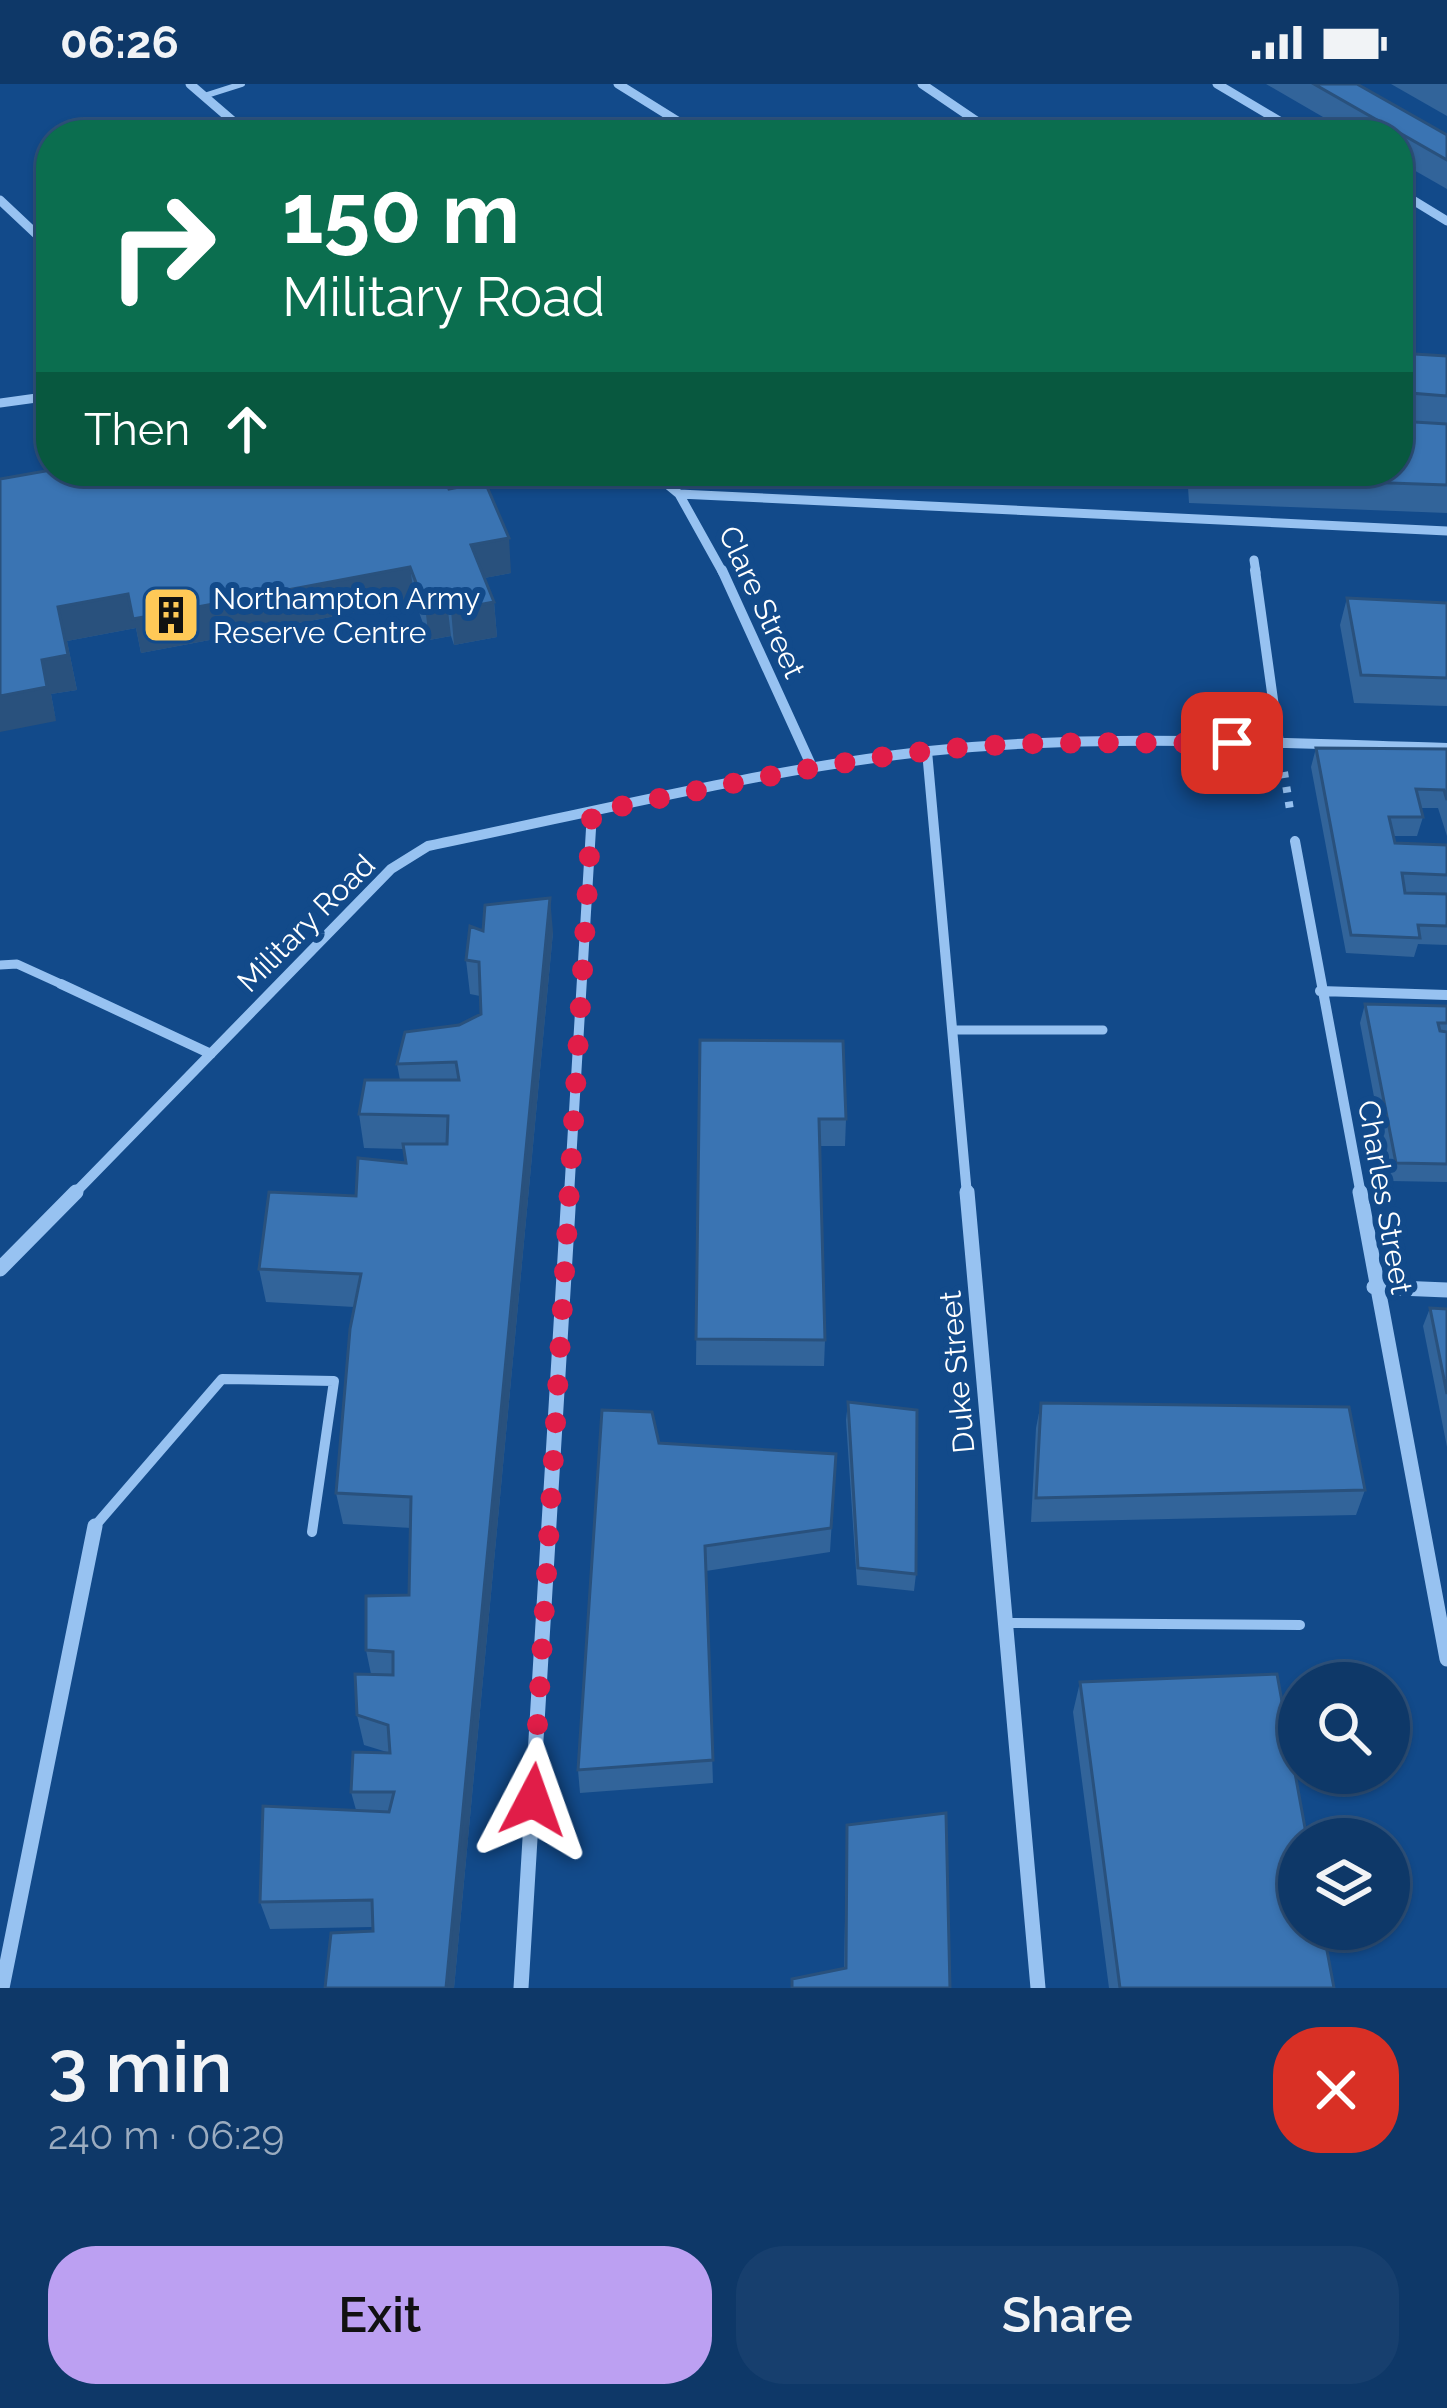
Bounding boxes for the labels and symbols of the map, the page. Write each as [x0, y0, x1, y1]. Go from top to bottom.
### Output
street label: Clare Street [712, 520, 812, 684]
place label: Northampton Army Reserve Centre [213, 581, 480, 650]
building icon: Northampton Army Reserve Centre [140, 584, 202, 646]
pin [1181, 692, 1283, 794]
street label: Military Road [230, 847, 382, 999]
street label: Charles Street [1351, 1097, 1419, 1297]
street label: Duke Street [932, 1289, 982, 1455]
position arrow [470, 1737, 596, 1863]

